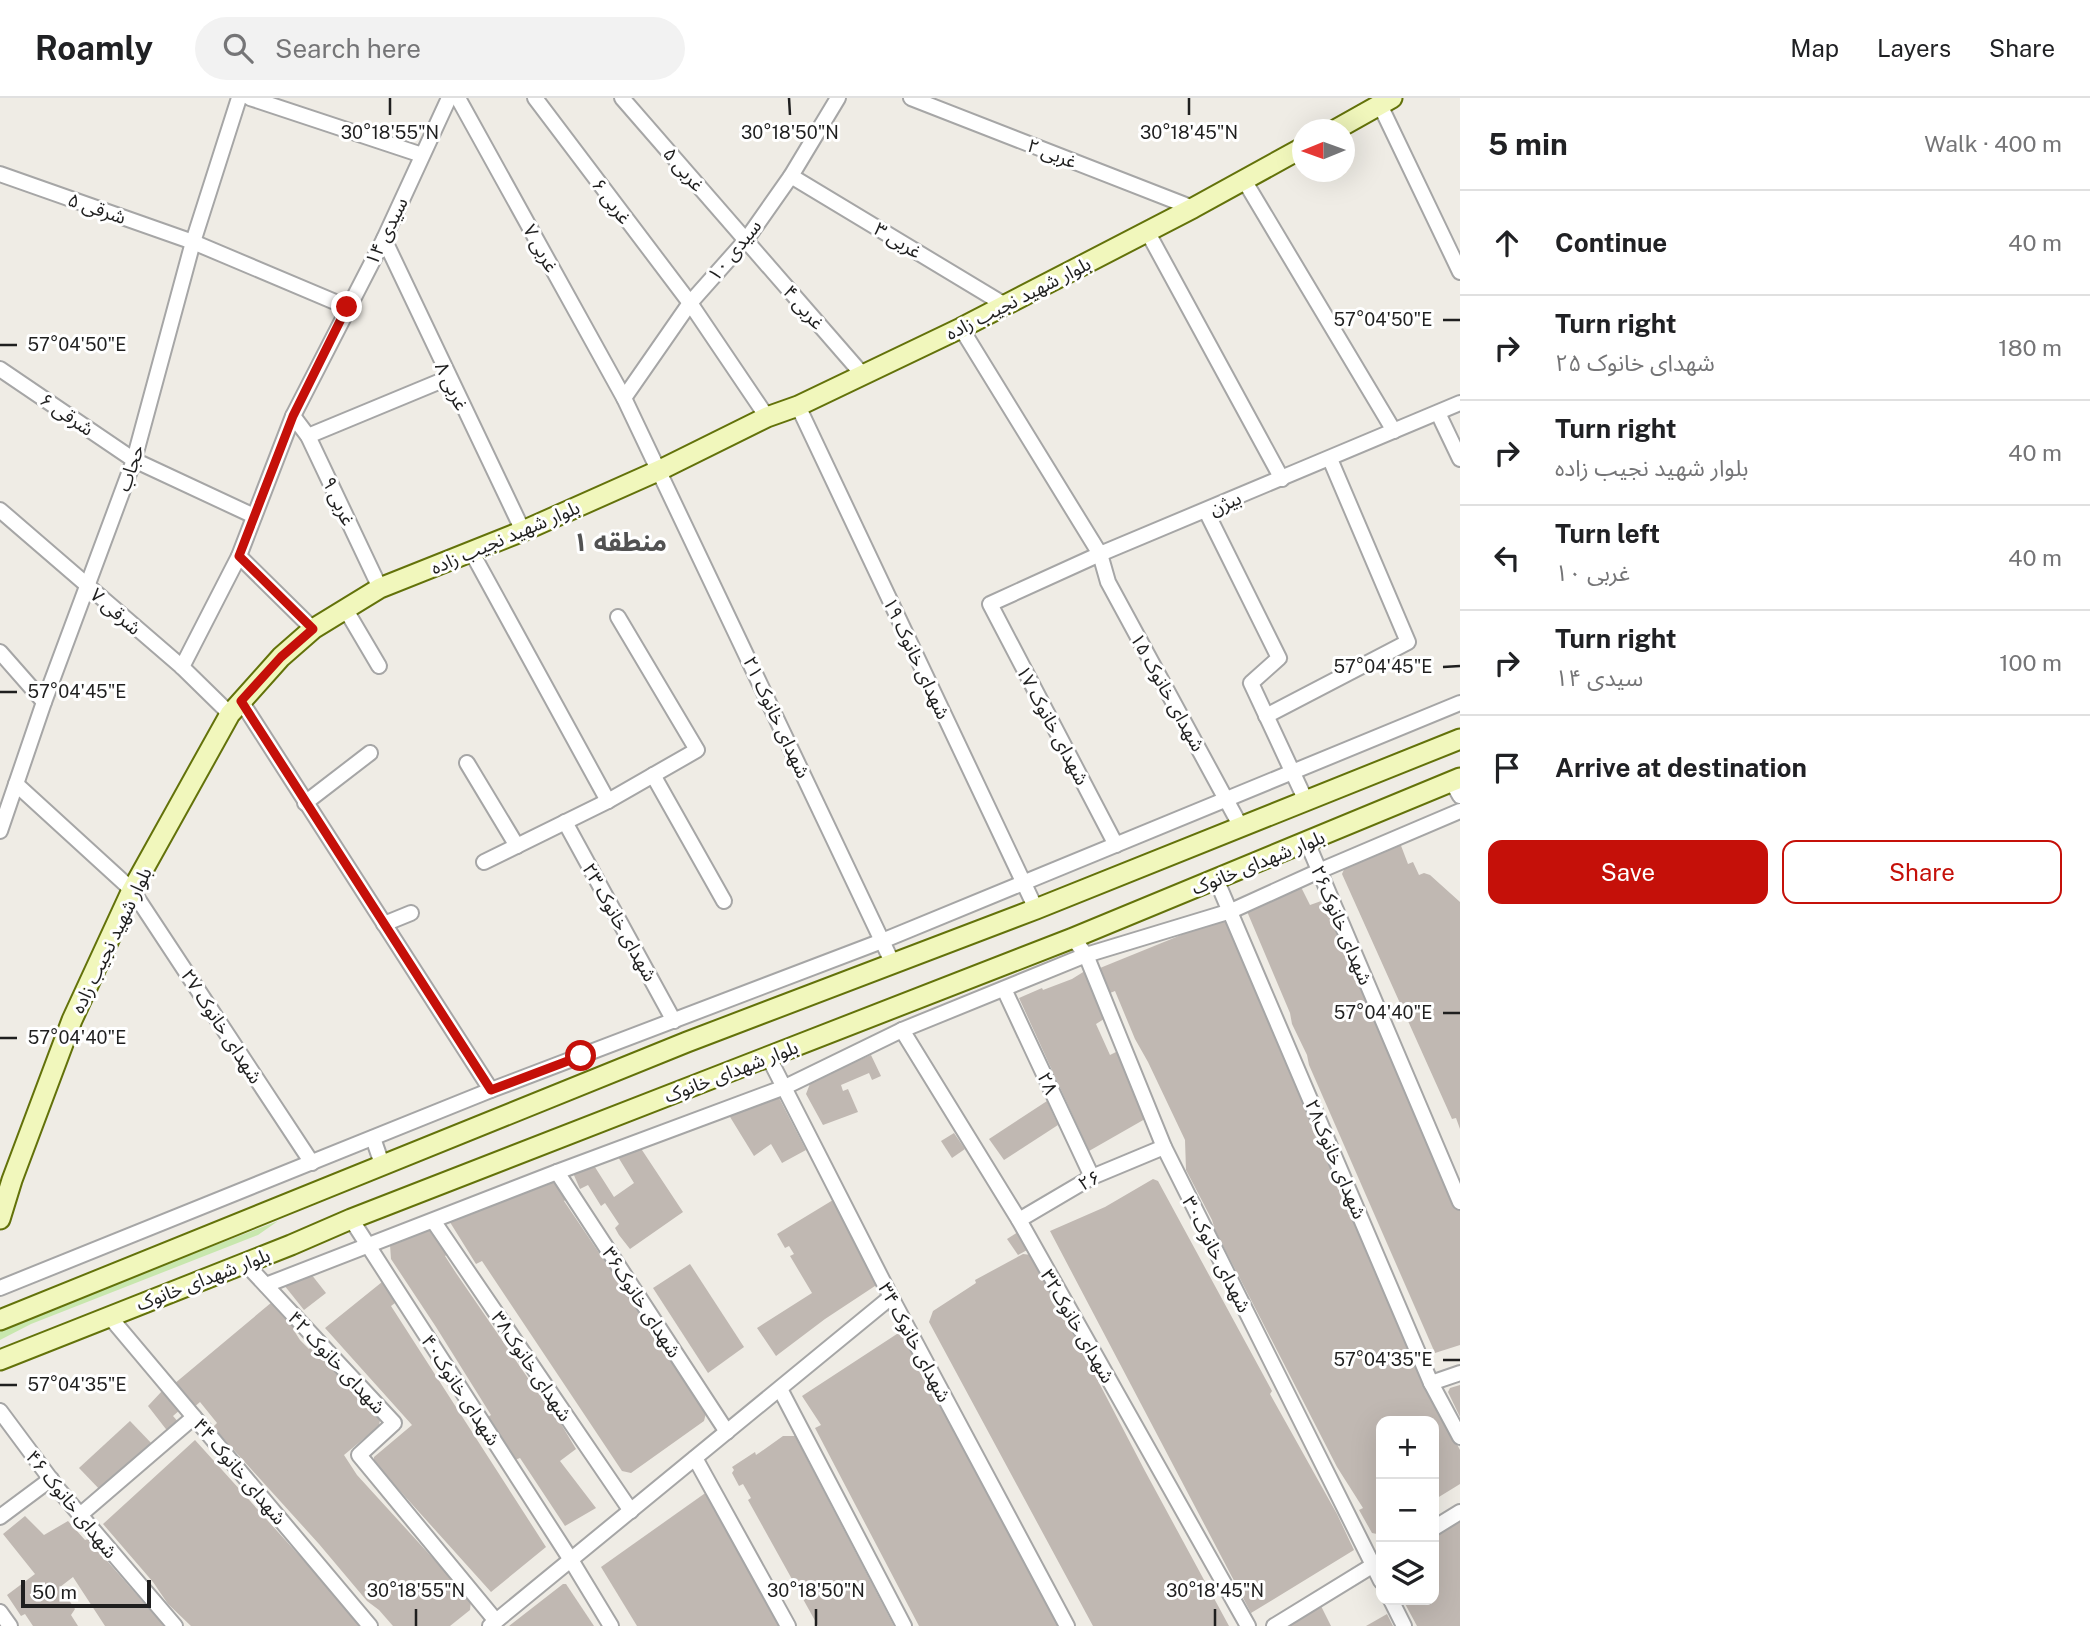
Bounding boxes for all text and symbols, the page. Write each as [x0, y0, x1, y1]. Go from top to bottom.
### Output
search box [195, 17, 685, 80]
text: Roamly [35, 29, 153, 67]
icon: search [219, 29, 257, 67]
text: Search here [275, 33, 421, 64]
text: Map [1790, 34, 1839, 62]
text: Layers [1877, 34, 1951, 62]
text: Share [1989, 34, 2055, 62]
north arrow [1292, 119, 1355, 182]
text: 30°18'55"N [341, 122, 439, 143]
text: 30°18'50"N [741, 122, 839, 143]
text: 30°18'45"N [1140, 122, 1238, 143]
text: 5 min [1488, 126, 1568, 162]
text: Walk · 400 m [1924, 130, 2062, 157]
street label: غربی ۲ [1024, 134, 1080, 173]
street label: غربی ۵ [658, 142, 709, 196]
street label: غربی ۶ [587, 174, 636, 229]
street label: شرقی ۵ [65, 188, 129, 229]
street label: سیدی ۱۴ [360, 193, 412, 269]
street label: سیدی ۱۰ [703, 215, 766, 285]
street label: غربی ۳ [870, 217, 926, 263]
street label: غربی ۷ [518, 220, 563, 276]
icon: ahead [1488, 224, 1526, 262]
text: Continue [1555, 227, 1667, 258]
text: 40 m [2008, 229, 2062, 256]
street label: بلوار شهید نجیب زاده [942, 252, 1095, 345]
street label: غربی ۴ [778, 280, 829, 334]
route end [331, 291, 362, 322]
text: Turn right [1555, 308, 1677, 339]
text: 57°04'50"E [1334, 309, 1432, 330]
icon: right [1488, 329, 1526, 367]
text: 57°04'50"E [28, 334, 126, 355]
text: 180 m [1998, 334, 2062, 361]
text: شهدای خانوک ۲۵ [1555, 349, 1715, 376]
street label: غربی ۸ [430, 358, 473, 414]
street label: شرقی ۶ [35, 388, 98, 441]
text: Turn right [1555, 413, 1677, 444]
icon: right [1488, 434, 1526, 472]
text: 40 m [2008, 439, 2062, 466]
street label: حجاب [112, 442, 149, 494]
text: بلوار شهید نجیب زاده [1555, 454, 1748, 481]
street label: غربی ۹ [317, 473, 360, 529]
street label: بیژن [1206, 486, 1245, 520]
street label: بلوار شهید نجیب زاده [427, 496, 583, 579]
text: Turn left [1555, 518, 1660, 549]
district label: منطقه ۱ [573, 526, 667, 557]
icon: left [1488, 539, 1526, 577]
text: 40 m [2008, 544, 2062, 571]
text: غربی ۱۰ [1555, 559, 1630, 586]
street label: شرقی ۷ [86, 583, 146, 640]
street label: شهدای خانوک ۱۹ [878, 594, 955, 723]
text: Turn right [1555, 623, 1677, 654]
street label: شهدای خانوک ۱۵ [1125, 629, 1210, 756]
icon: right [1488, 644, 1526, 682]
text: 100 m [1999, 649, 2062, 676]
street label: شهدای خانوک ۲۱ [738, 653, 815, 782]
text: 57°04'45"E [1334, 656, 1432, 677]
street label: شهدای خانوک ۱۷ [1011, 662, 1094, 789]
text: سیدی ۱۴ [1555, 664, 1643, 691]
text: 57°04'45"E [28, 681, 126, 702]
icon: arrive [1488, 749, 1526, 787]
text: Arrive at destination [1555, 752, 1807, 783]
street label: بلوار شهدای خانوک [1188, 825, 1328, 900]
button: Save [1488, 840, 1768, 904]
button: Share [1782, 840, 2062, 904]
street label: شهدای خانوک ۲۳ [577, 859, 662, 986]
street label: شهدای خانوک۲۶ [1306, 862, 1377, 988]
street label: بلوار شهید نجیب زاده [66, 863, 157, 1017]
street label: شهدای خانوک ۲۷ [176, 965, 267, 1088]
text: 57°04'40"E [1334, 1002, 1432, 1023]
text: 57°04'40"E [28, 1027, 126, 1048]
street label: بلوار شهدای خانوک [661, 1035, 801, 1108]
route start [565, 1040, 596, 1071]
street label: ۲۸ [1033, 1068, 1063, 1098]
street label: شهدای خانوک۲۸ [1300, 1096, 1371, 1222]
street label: ۲۶ [1074, 1165, 1104, 1195]
street label: شهدای خانوک۳۰ [1177, 1192, 1256, 1316]
street label: بلوار شهدای خانوک [133, 1243, 273, 1316]
street label: شهدای خانوک۳۶ [597, 1243, 686, 1362]
street label: شهدای خانوک۳۲ [1036, 1265, 1119, 1387]
street label: ۳۴ شهدای خانوک [873, 1279, 956, 1406]
street label: شهدای خانوک ۴۲ [283, 1306, 390, 1418]
street label: شهدای خانوک۳۸ [486, 1307, 577, 1426]
street label: شهدای خانوک۴۰ [416, 1331, 505, 1450]
text: 57°04'35"E [1333, 1349, 1433, 1370]
text: 57°04'35"E [27, 1374, 127, 1395]
street label: ۴۴ شهدای خانوک [188, 1413, 291, 1529]
map controls [1376, 1416, 1439, 1605]
button: + [1376, 1416, 1439, 1479]
street label: ۴۶ شهدای خانوک [21, 1446, 122, 1563]
button: − [1376, 1479, 1439, 1542]
button: layers [1376, 1542, 1439, 1605]
scale bar [21, 1577, 150, 1609]
text: 30°18'55"N [367, 1580, 465, 1601]
text: 30°18'50"N [767, 1580, 865, 1601]
text: 30°18'45"N [1166, 1580, 1264, 1601]
text: 50 m [32, 1581, 77, 1603]

